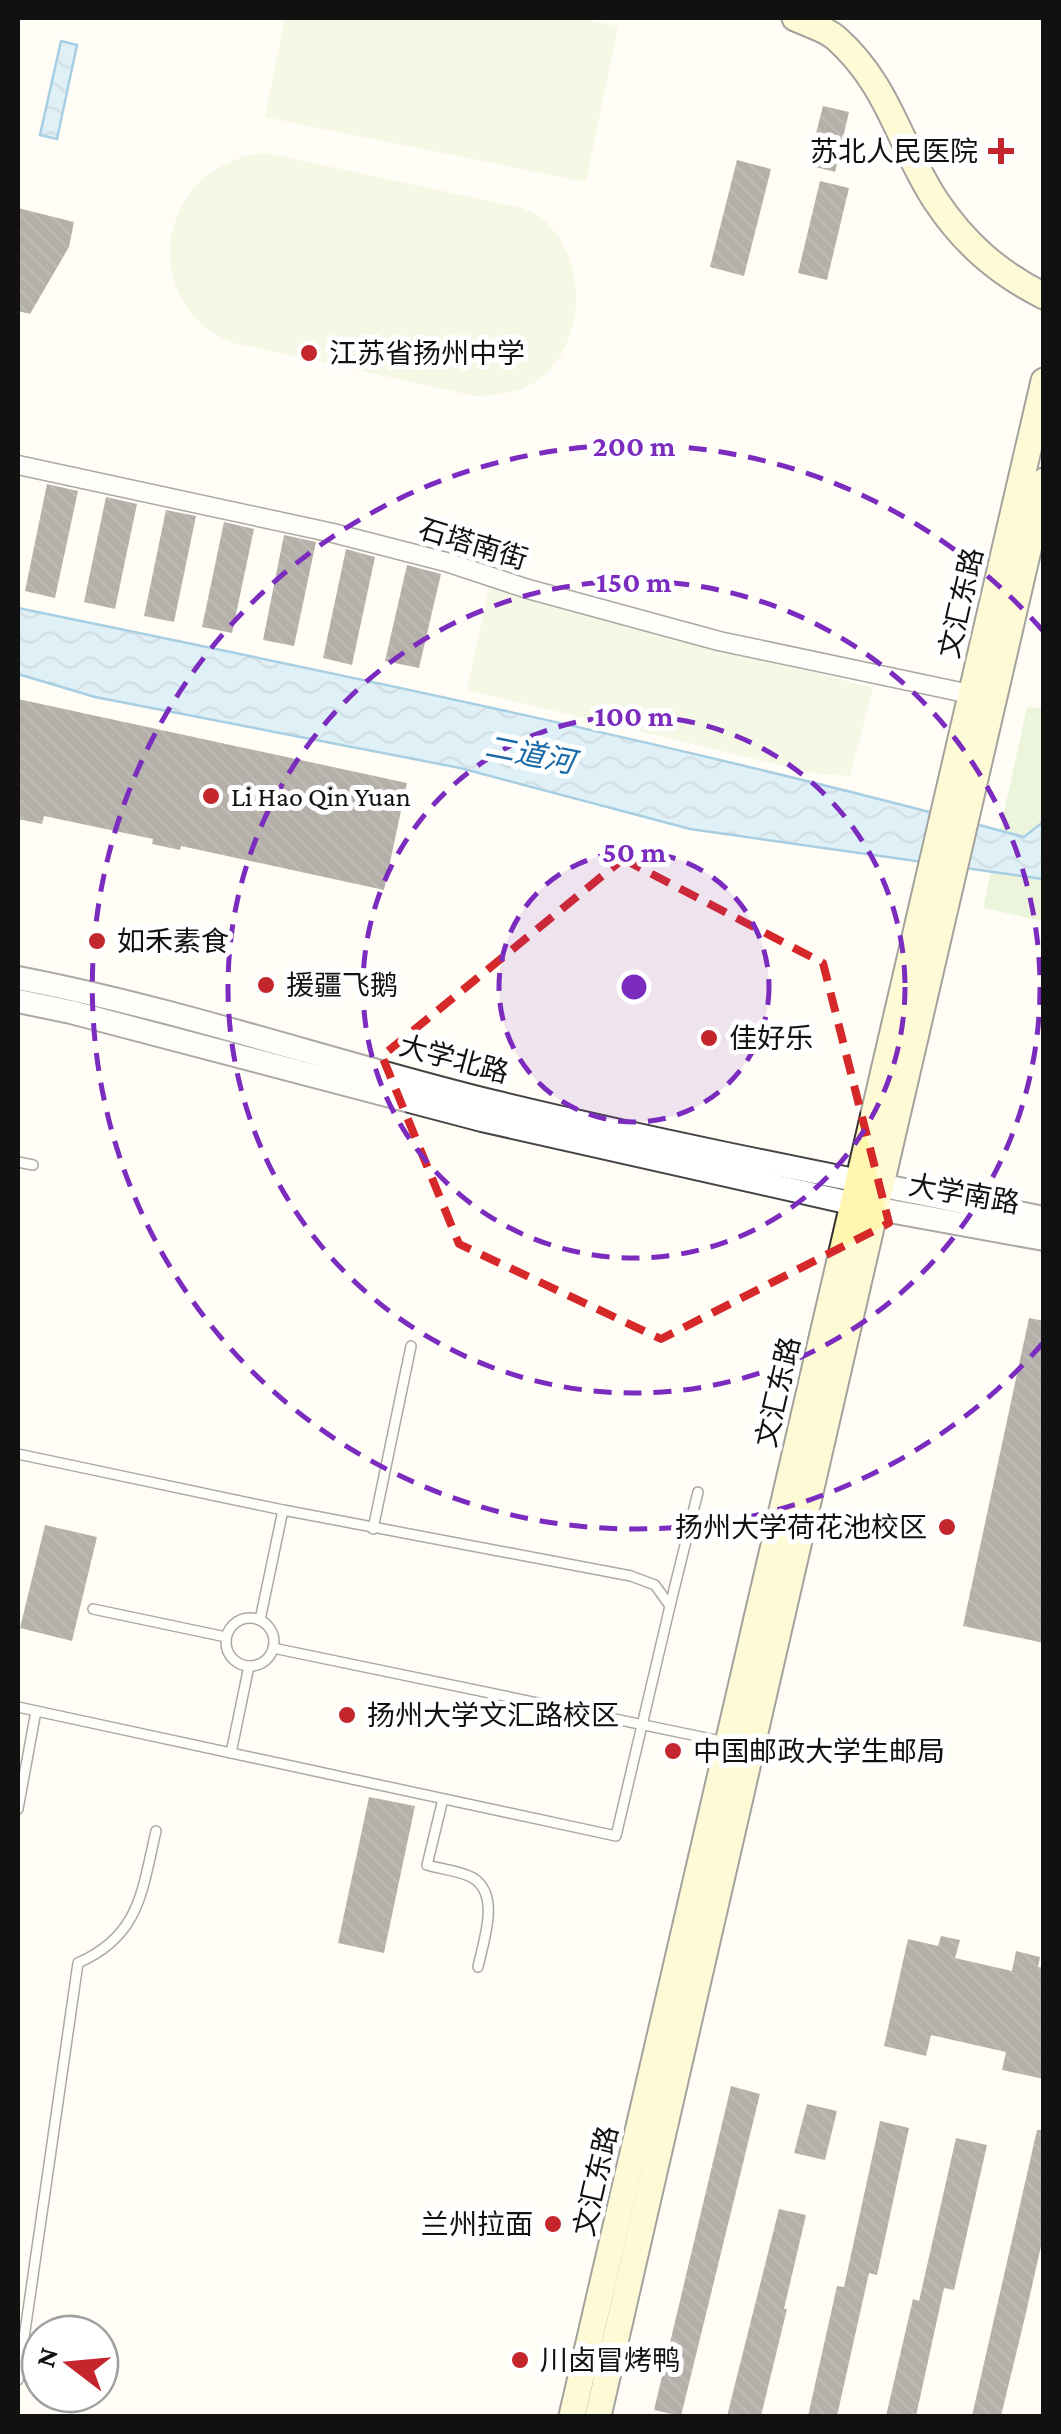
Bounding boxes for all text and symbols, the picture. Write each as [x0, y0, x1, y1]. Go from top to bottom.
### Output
place label: 苏北人民医院 [810, 136, 978, 167]
marker: 苏北人民医院 [988, 138, 1014, 164]
place label: 江苏省扬州中学 [329, 338, 525, 369]
marker: 江苏省扬州中学 [298, 342, 320, 364]
text: 200 m [593, 429, 676, 462]
street label: 石塔南街 [415, 513, 531, 575]
street label: 文汇东路 [933, 545, 989, 661]
text: 150 m [596, 565, 672, 598]
text: 100 m [595, 699, 674, 732]
water label: 二道河 [483, 729, 582, 780]
place label: Li Hao Qin Yuan [231, 781, 411, 812]
marker: Li Hao Qin Yuan [200, 785, 222, 807]
text: 50 m [602, 835, 667, 868]
place label: 如禾素食 [117, 926, 229, 957]
marker: 如禾素食 [86, 930, 108, 952]
centre of rings [616, 969, 652, 1005]
place label: 援疆飞鹅 [286, 970, 398, 1001]
marker: 援疆飞鹅 [255, 974, 277, 996]
place label: 佳好乐 [729, 1023, 813, 1054]
marker: 佳好乐 [698, 1027, 720, 1049]
street label: 大学北路 [396, 1030, 512, 1088]
street label: 大学南路 [906, 1169, 1022, 1219]
street label: 文汇东路 [750, 1334, 806, 1450]
place label: 扬州大学荷花池校区 [675, 1512, 927, 1543]
marker: 扬州大学荷花池校区 [936, 1516, 958, 1538]
place label: 扬州大学文汇路校区 [367, 1700, 619, 1731]
marker: 扬州大学文汇路校区 [336, 1704, 358, 1726]
place label: 中国邮政大学生邮局 [693, 1736, 945, 1767]
marker: 中国邮政大学生邮局 [662, 1740, 684, 1762]
street label: 文汇东路 [568, 2123, 624, 2239]
place label: 兰州拉面 [421, 2209, 533, 2240]
marker: 兰州拉面 [542, 2213, 564, 2235]
north arrow [20, 2314, 120, 2414]
text: N [29, 2344, 64, 2371]
place label: 川卤冒烤鸭 [540, 2345, 680, 2376]
marker: 川卤冒烤鸭 [509, 2349, 531, 2371]

